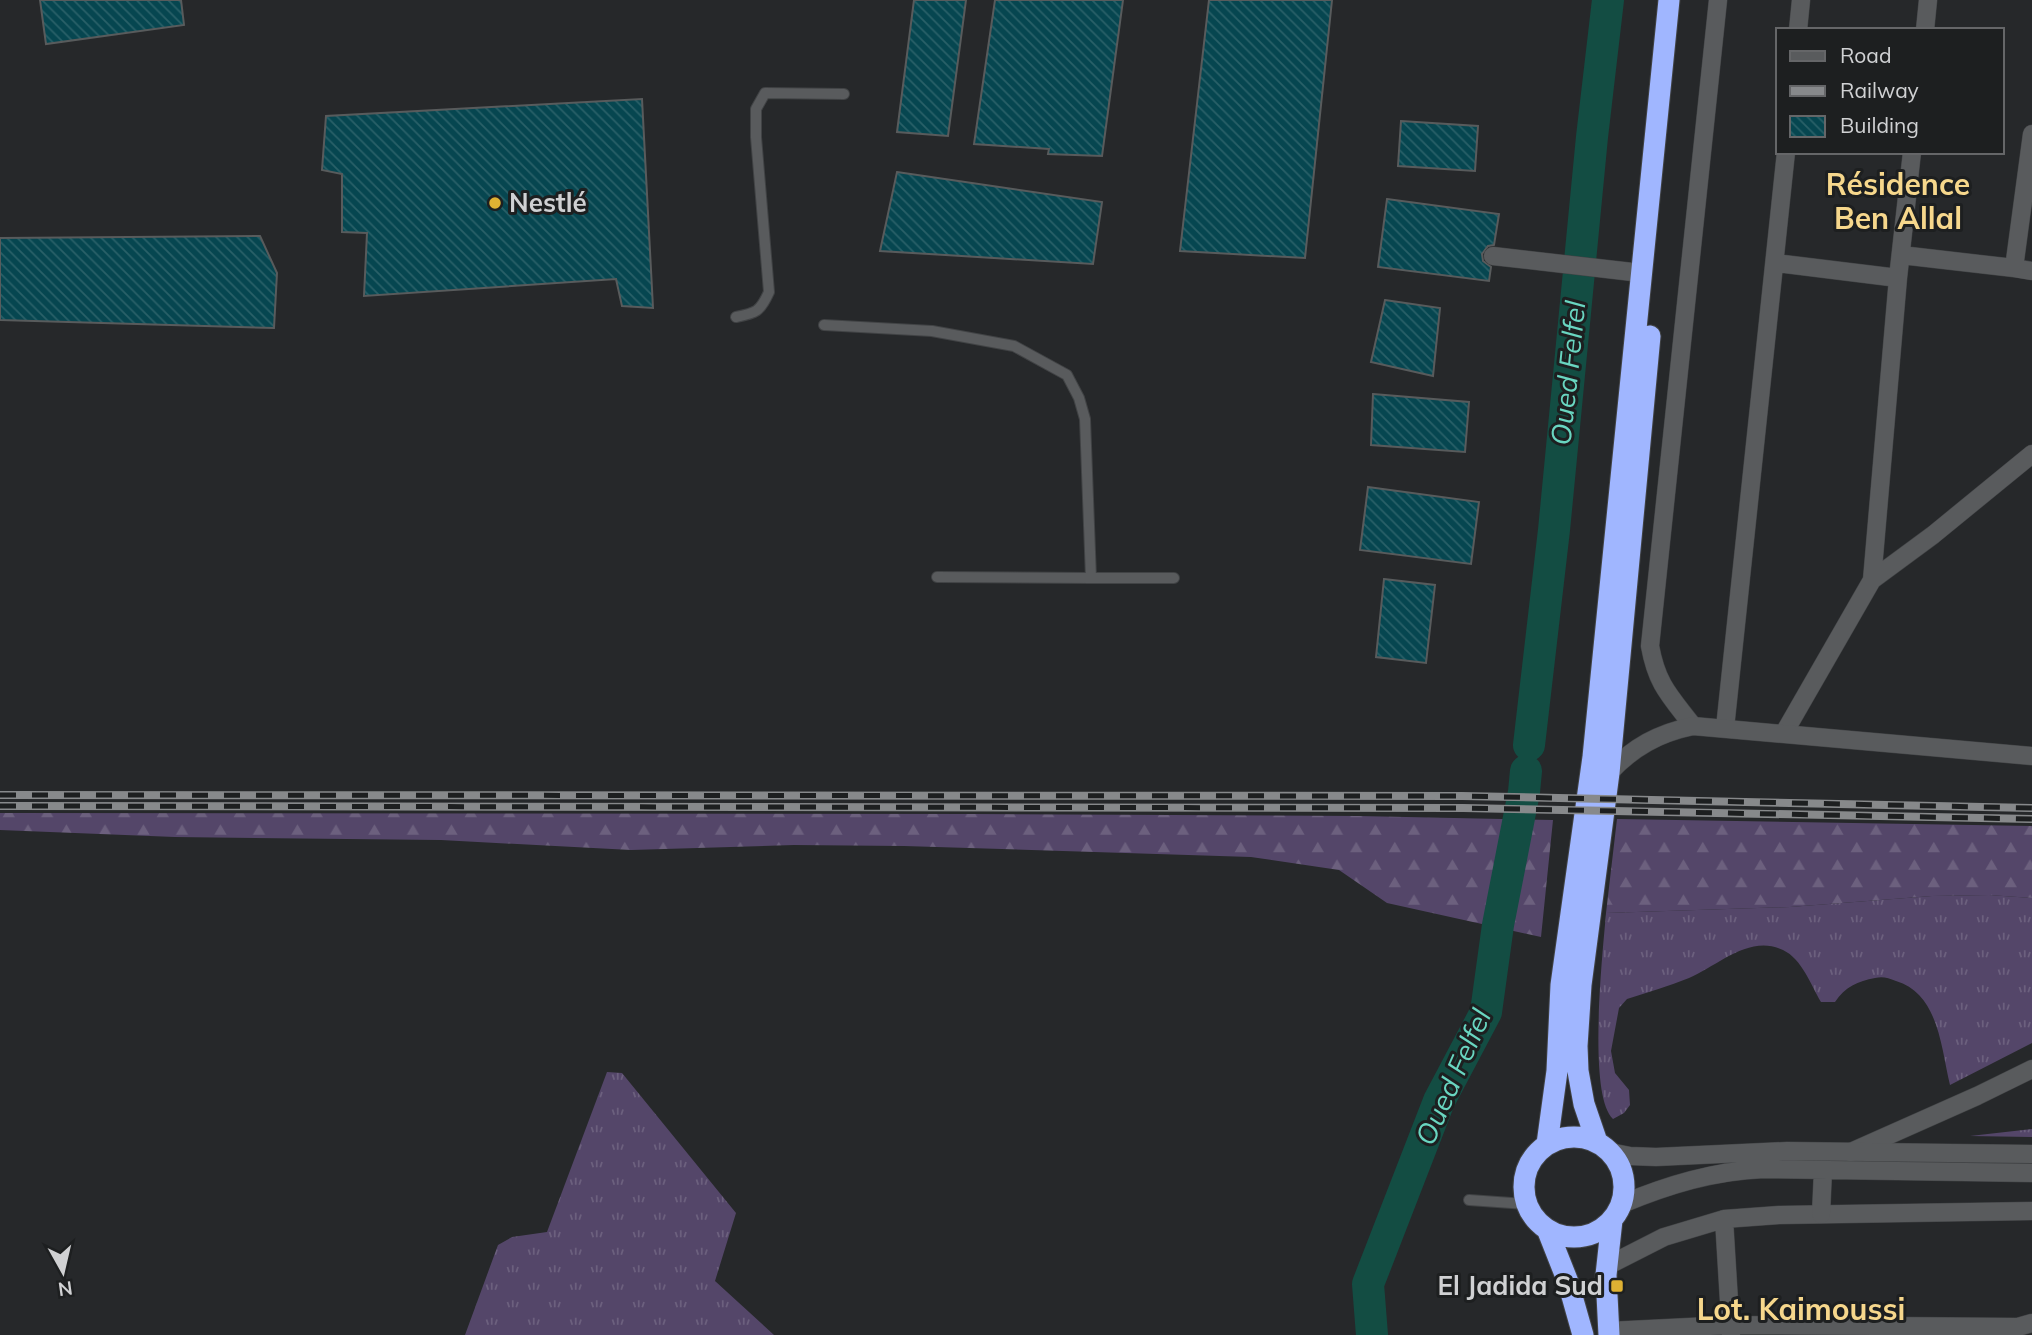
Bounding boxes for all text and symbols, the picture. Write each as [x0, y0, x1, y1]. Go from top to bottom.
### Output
legend [1776, 28, 2004, 154]
text: Road [1840, 42, 1891, 68]
text: Railway [1840, 77, 1919, 103]
text: Building [1840, 112, 1919, 138]
district label: Résidence Ben Allal [1826, 165, 1970, 237]
place label: Nestlé [509, 186, 587, 219]
marker: Nestlé [487, 195, 503, 211]
water label: Oued Felfel [1543, 299, 1593, 447]
water label: Oued Felfel [1407, 1003, 1498, 1150]
north arrow [28, 1237, 98, 1307]
place label: El Jadida Sud [1437, 1269, 1603, 1302]
text: N [57, 1276, 74, 1302]
marker: El Jadida Sud [1609, 1278, 1625, 1294]
district label: Lot. Kaimoussi [1697, 1290, 1905, 1328]

